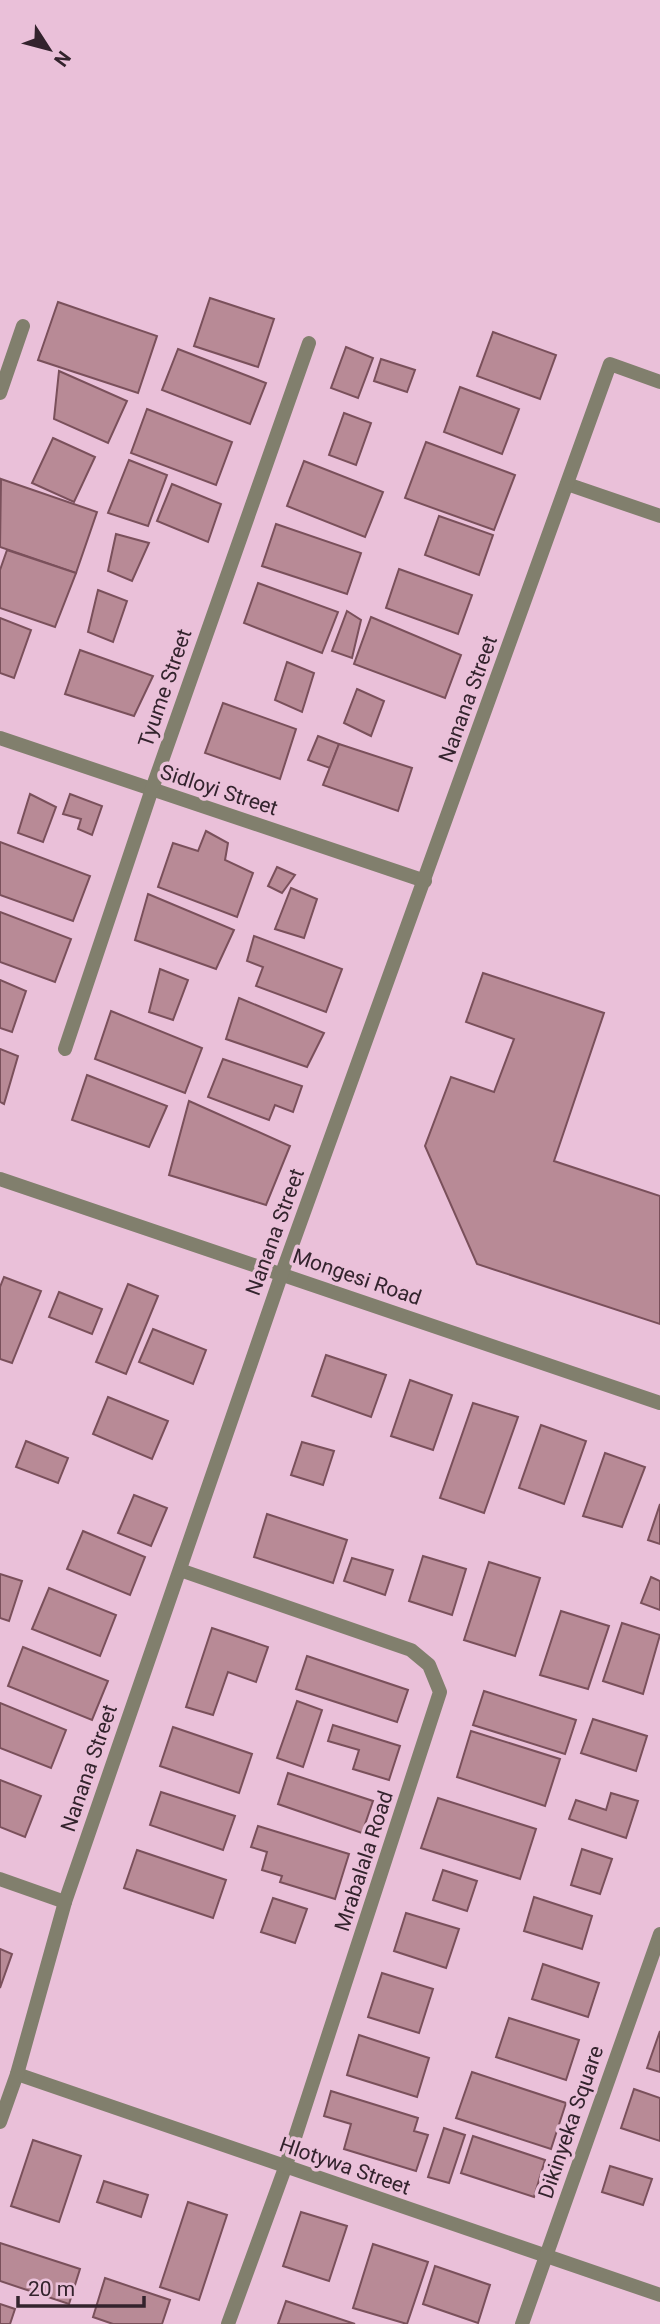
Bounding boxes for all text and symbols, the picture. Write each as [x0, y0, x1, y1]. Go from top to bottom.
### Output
north arrow [14, 14, 84, 84]
text: N [49, 47, 76, 71]
street label: Tyume Street [134, 626, 196, 750]
street label: Nanana Street [434, 632, 502, 766]
street label: Sidloyi Street [157, 760, 281, 820]
street label: Nanana Street [241, 1165, 309, 1299]
street label: Mongesi Road [290, 1244, 424, 1310]
street label: Nanana Street [56, 1701, 122, 1835]
street label: Mrabalala Road [330, 1788, 398, 1934]
street label: Dikinyeka Square [534, 2042, 608, 2202]
street label: Hlotywa Street [276, 2132, 414, 2200]
scale bar [18, 2264, 144, 2308]
text: 20 m [28, 2277, 75, 2301]

